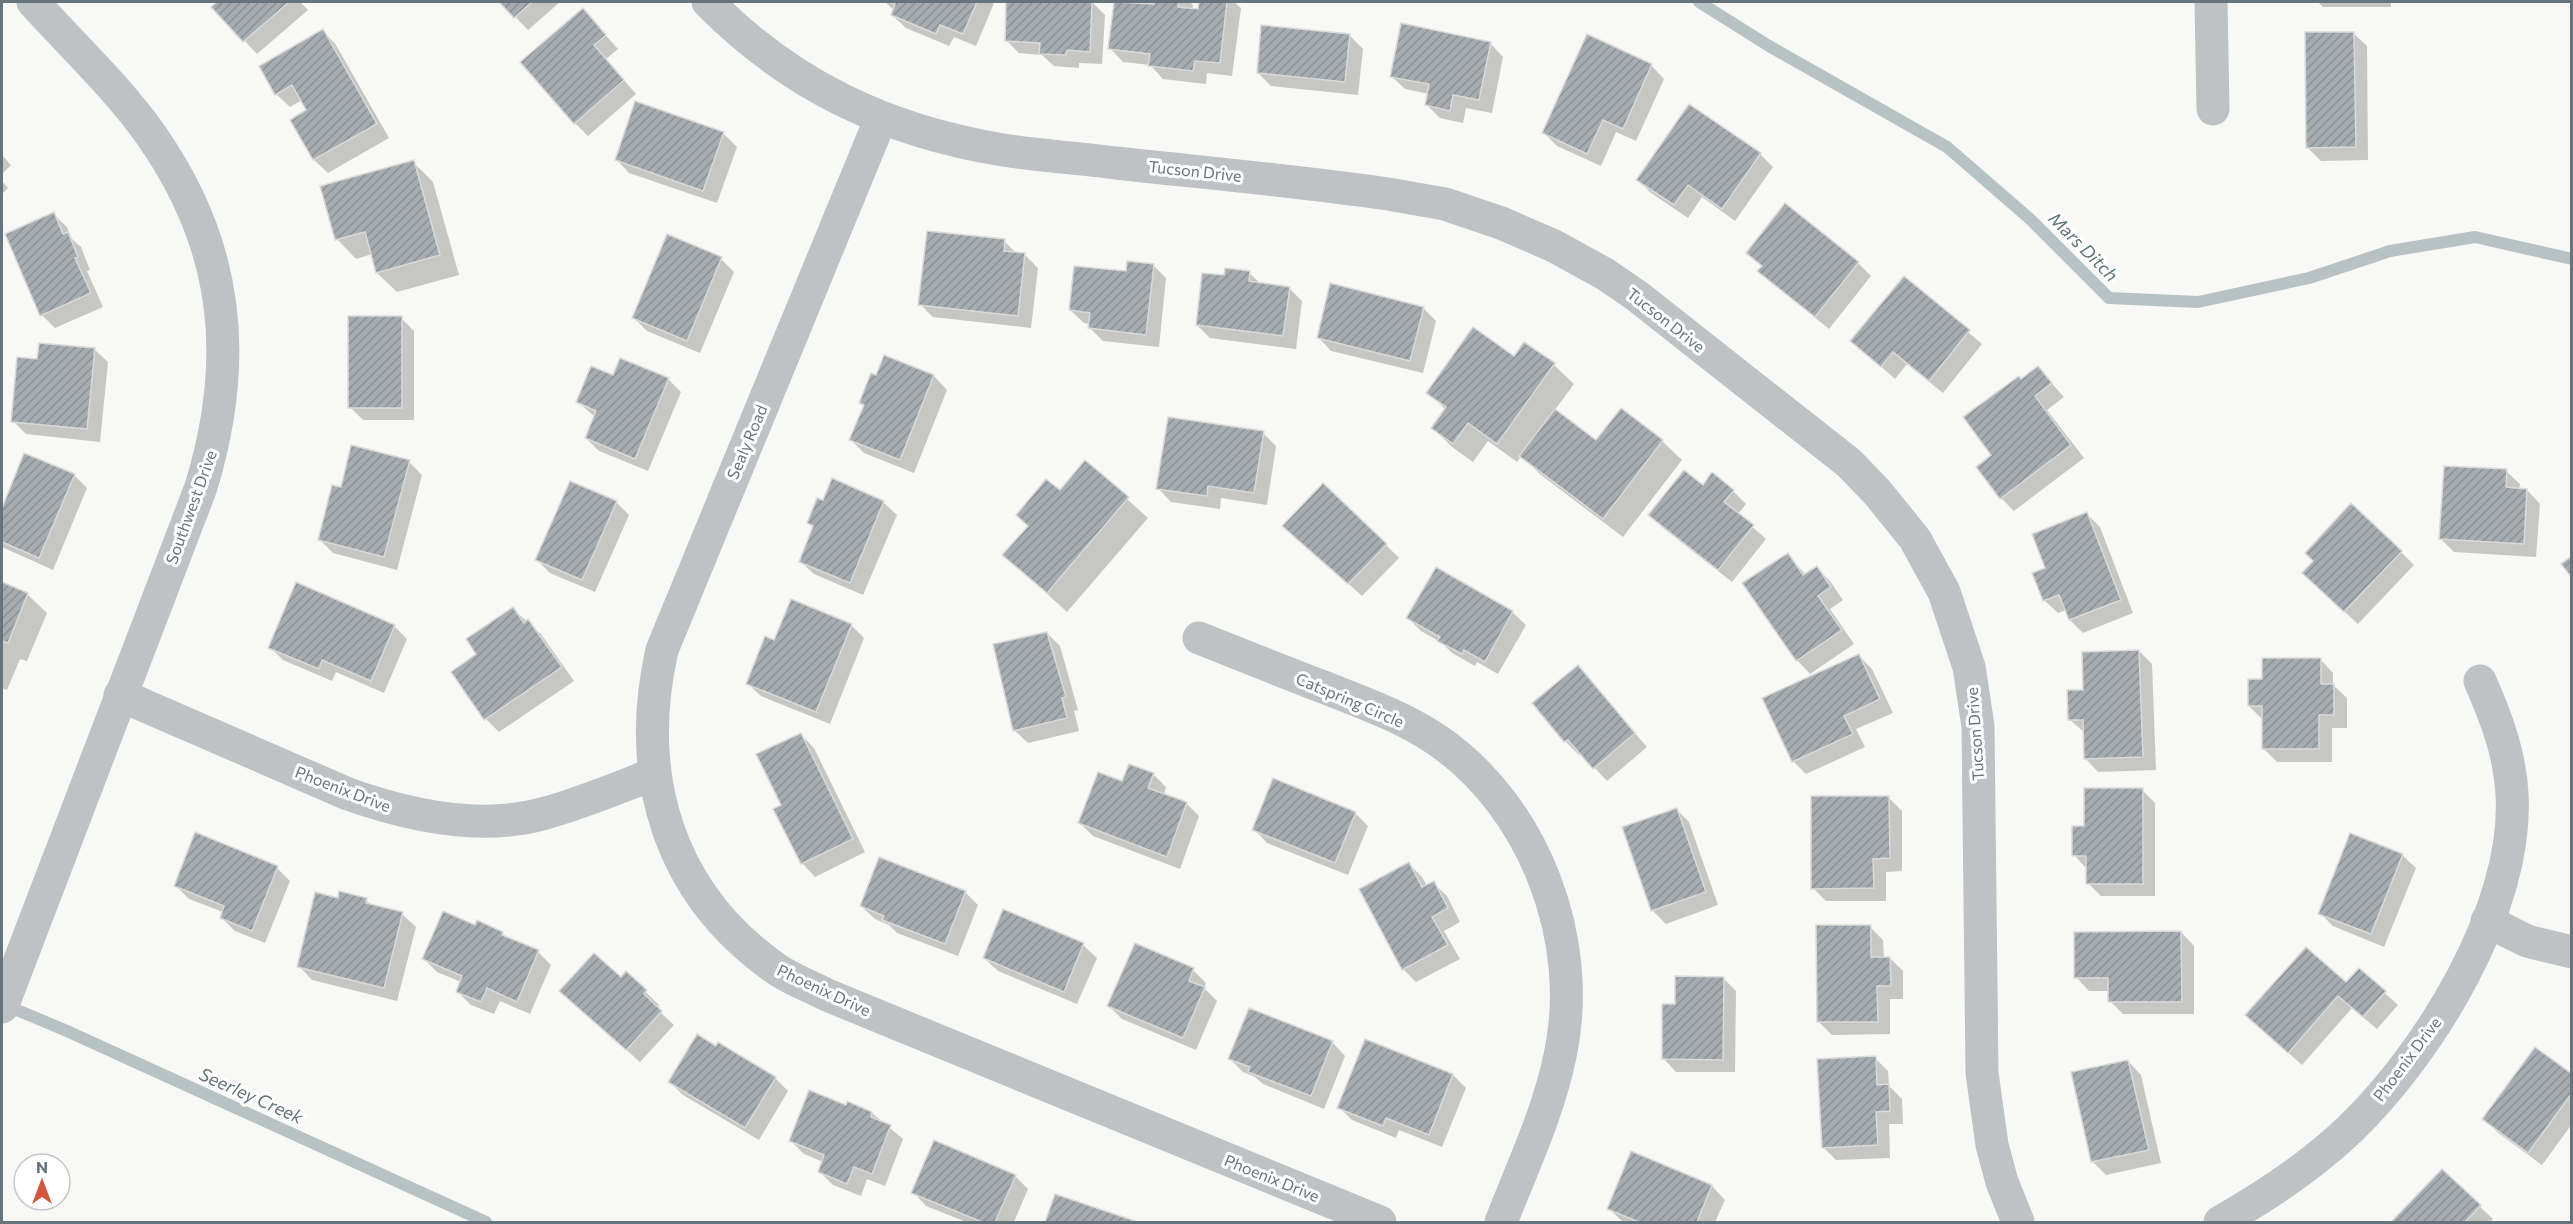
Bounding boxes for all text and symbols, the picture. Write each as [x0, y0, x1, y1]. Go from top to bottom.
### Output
street label: Tucson Drive [1148, 156, 1243, 185]
water label: Mars Ditch [2044, 207, 2123, 286]
street label: Tucson Drive [1624, 283, 1709, 356]
street label: Sealy Road [722, 402, 771, 482]
street label: Southwest Drive [161, 447, 220, 566]
street label: Catspring Circle [1293, 668, 1407, 731]
street label: Tucson Drive [1962, 687, 1987, 781]
street label: Phoenix Drive [293, 762, 394, 815]
street label: Phoenix Drive [775, 960, 874, 1019]
street label: Phoenix Drive [2369, 1013, 2444, 1105]
water label: Seerley Creek [196, 1062, 308, 1128]
street label: Phoenix Drive [1222, 1150, 1322, 1205]
north arrow [12, 1152, 72, 1212]
text: N [36, 1157, 48, 1176]

